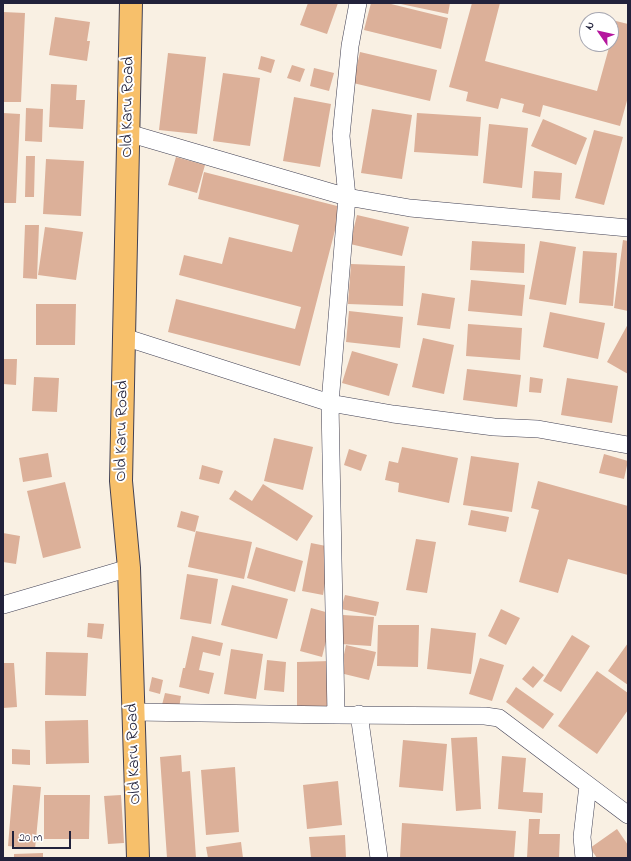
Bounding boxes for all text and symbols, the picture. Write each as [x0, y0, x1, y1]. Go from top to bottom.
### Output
north arrow [579, 12, 619, 52]
text: N [581, 18, 599, 33]
street label: Old Karu Road [118, 56, 140, 158]
street label: Old Karu Road [112, 380, 134, 482]
street label: Old Karu Road [123, 703, 147, 805]
scale bar [14, 823, 73, 849]
text: 20 m [19, 829, 42, 847]

